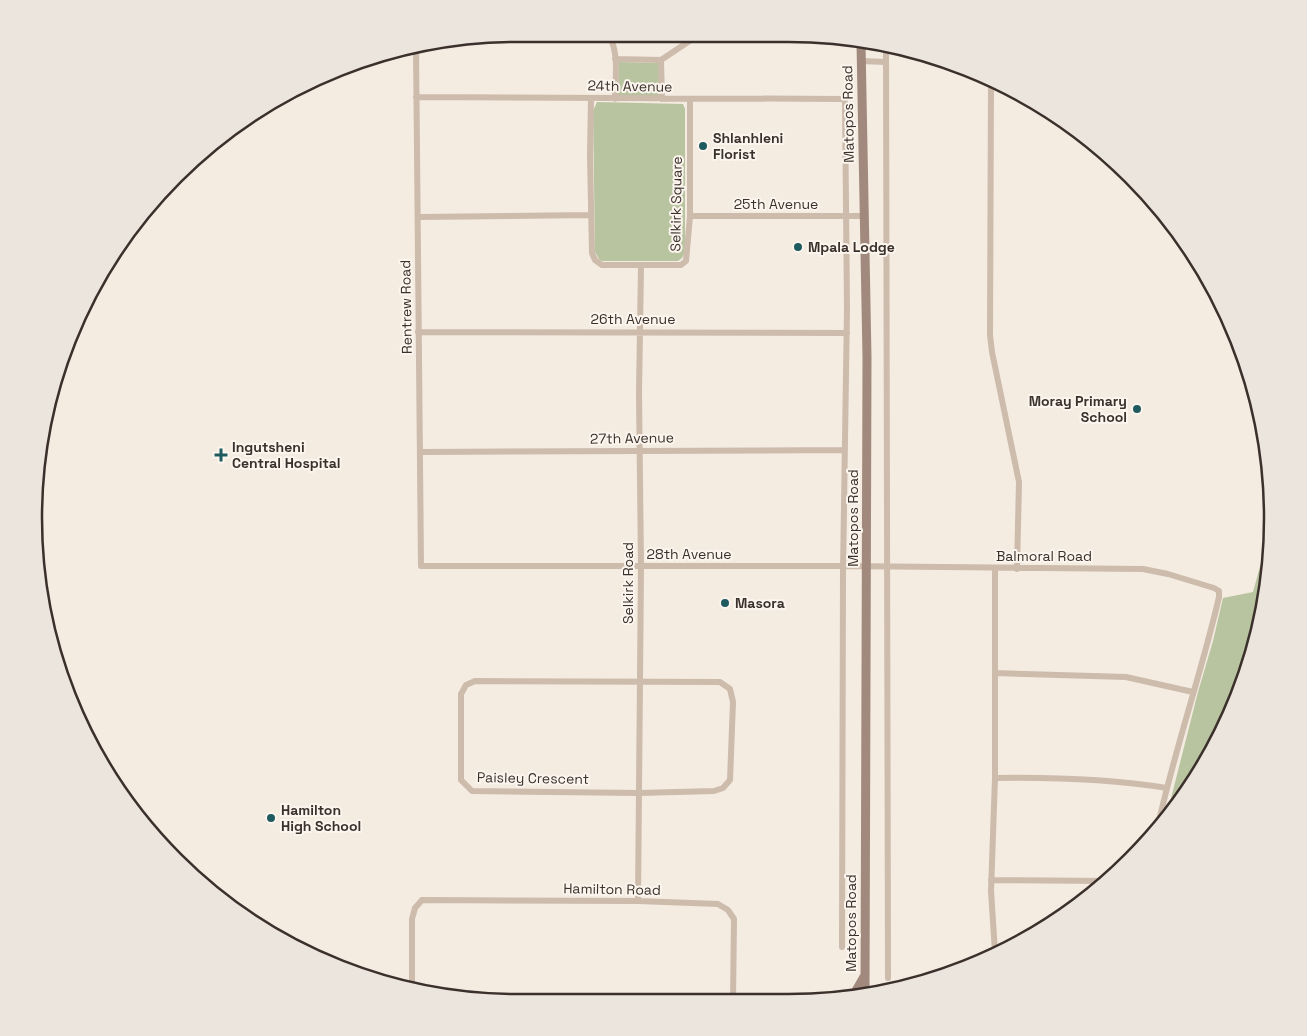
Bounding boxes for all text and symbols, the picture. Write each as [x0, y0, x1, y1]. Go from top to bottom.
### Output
street label: Matopos Road [838, 65, 858, 163]
street label: 24th Avenue [588, 76, 672, 96]
place label: Shlanhleni Florist [713, 129, 783, 163]
marker: Shlanhleni Florist [697, 140, 709, 152]
street label: Selkirk Square [666, 156, 686, 252]
street label: 25th Avenue [734, 195, 818, 213]
place label: Mpala Lodge [808, 238, 895, 256]
marker: Mpala Lodge [792, 241, 804, 253]
street label: Rentrew Road [396, 260, 416, 354]
street label: 26th Avenue [591, 310, 675, 328]
place label: Moray Primary School [1029, 392, 1127, 426]
marker: Moray Primary School [1131, 403, 1143, 415]
street label: 27th Avenue [590, 428, 674, 448]
place label: Ingutsheni Central Hospital [232, 438, 341, 472]
marker: Ingutsheni Central Hospital [214, 448, 228, 462]
street label: Matopos Road [844, 469, 862, 567]
street label: Selkirk Road [619, 542, 637, 624]
street label: 28th Avenue [646, 545, 732, 563]
street label: Balmoral Road [996, 547, 1092, 565]
place label: Masora [735, 594, 785, 612]
marker: Masora [719, 597, 731, 609]
street label: Paisley Crescent [477, 768, 589, 788]
place label: Hamilton High School [281, 801, 361, 835]
marker: Hamilton High School [265, 812, 277, 824]
street label: Matopos Road [842, 874, 860, 972]
street label: Hamilton Road [563, 879, 661, 899]

